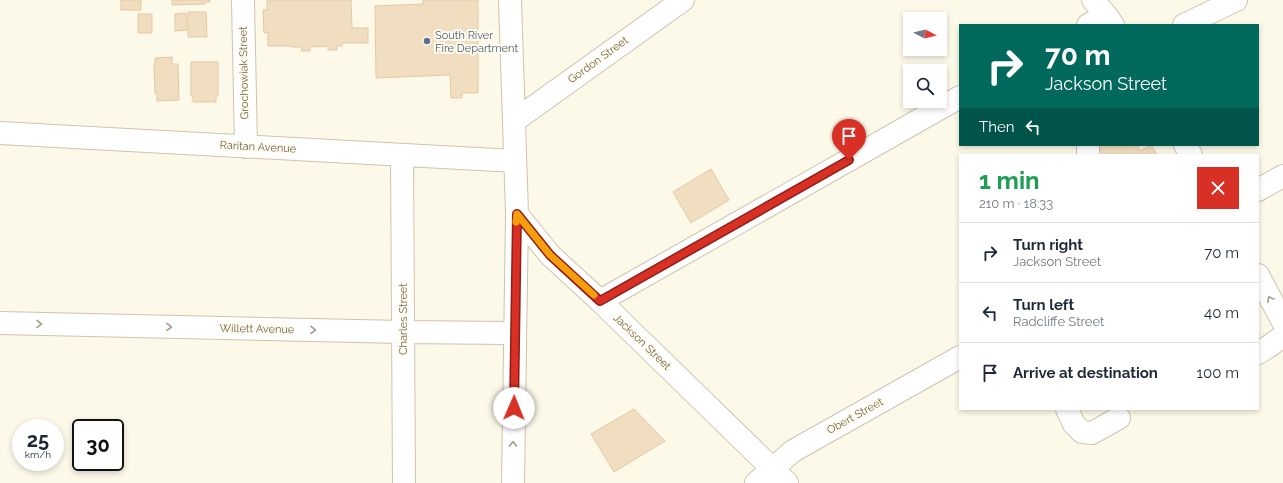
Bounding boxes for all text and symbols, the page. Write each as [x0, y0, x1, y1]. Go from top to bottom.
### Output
north arrow [903, 12, 947, 56]
map controls [903, 12, 947, 108]
street label: Grochowiak Street [237, 26, 251, 120]
place label: South River Fire Department [435, 29, 518, 55]
street label: Gordon Street [565, 34, 631, 86]
marker: South River Fire Department [422, 36, 432, 46]
text: 70 m [1045, 39, 1111, 72]
icon: right [979, 40, 1031, 92]
button: search [903, 64, 947, 108]
text: Jackson Street [1045, 73, 1167, 94]
icon: left [1022, 116, 1044, 138]
text: Then [979, 118, 1014, 136]
pin [832, 119, 866, 160]
icon: arrive [838, 125, 860, 147]
street label: Raritan Avenue [219, 139, 297, 156]
text: 1 min [979, 166, 1040, 195]
button: close [1197, 167, 1239, 209]
text: 210 m · 18:33 [979, 196, 1053, 211]
text: Turn right [1013, 236, 1083, 254]
icon: right [979, 242, 1001, 264]
text: 70 m [1204, 244, 1239, 262]
text: Jackson Street [1013, 254, 1101, 269]
street label: Charles Street [397, 283, 410, 355]
text: Turn left [1013, 296, 1074, 314]
one-way arrow [1268, 296, 1275, 303]
icon: left [979, 302, 1001, 324]
text: 40 m [1204, 304, 1239, 322]
street label: Jackson Street [611, 311, 674, 373]
text: Radcliffe Street [1013, 314, 1104, 329]
one-way arrow [36, 320, 42, 328]
street label: Willett Avenue [220, 322, 295, 336]
one-way arrow [166, 323, 172, 331]
one-way arrow [310, 326, 316, 334]
icon: arrive [979, 362, 1001, 384]
text: Arrive at destination [1013, 364, 1158, 382]
text: 100 m [1197, 364, 1239, 382]
position arrow [493, 387, 535, 429]
street label: Obert Street [825, 395, 886, 437]
speed limit sign: 30 [72, 419, 124, 471]
text: 25 [27, 428, 49, 452]
one-way arrow [509, 441, 517, 447]
text: km/h [25, 449, 51, 460]

